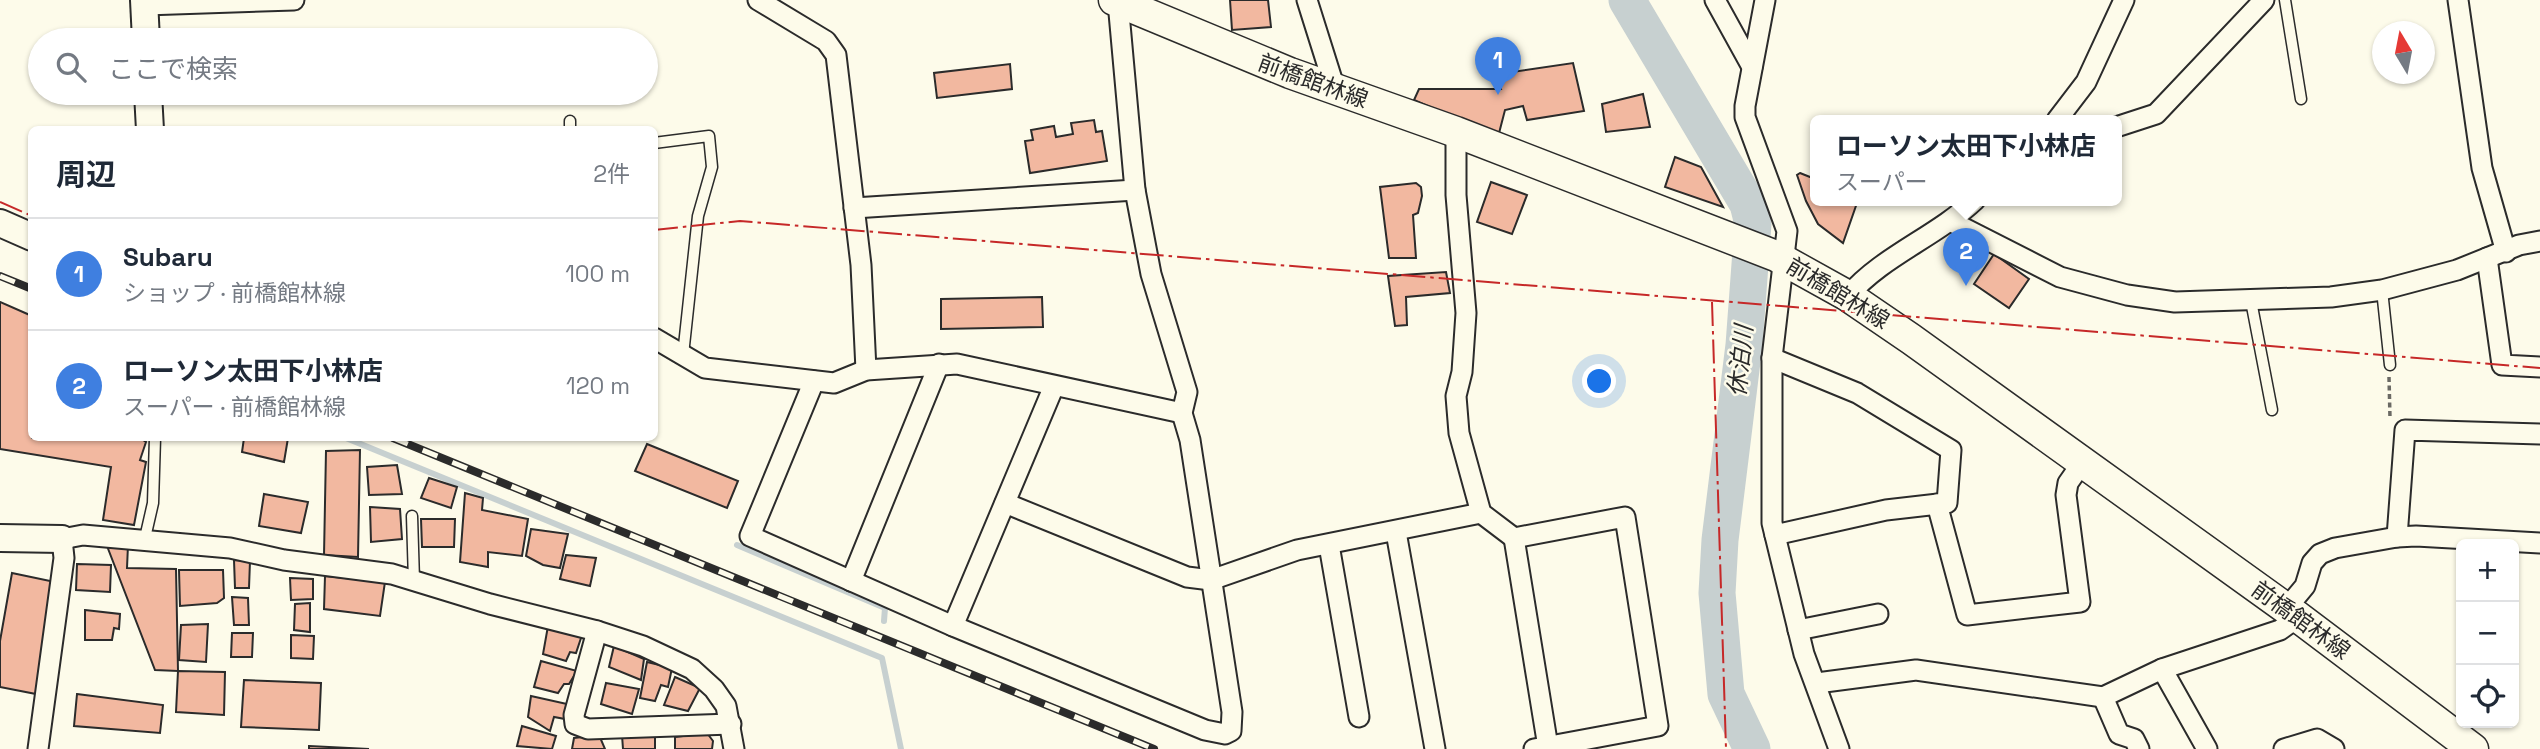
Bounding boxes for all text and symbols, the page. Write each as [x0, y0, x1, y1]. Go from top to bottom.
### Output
north arrow [2372, 21, 2435, 84]
search box [28, 28, 658, 105]
pin: 1 [1475, 37, 1521, 95]
street label: 前橋館林線 [1254, 47, 1372, 115]
icon: search [52, 48, 90, 86]
text: ここで検索 [108, 52, 238, 86]
popup [1810, 115, 2122, 206]
text: ローソン太田下小林店 [1836, 129, 2096, 163]
text: 周辺 [56, 155, 116, 194]
text: 2件 [593, 159, 630, 189]
text: スーパー [1836, 167, 1928, 197]
pin: 2 [1943, 228, 1989, 286]
text: Subaru [123, 240, 213, 274]
street label: 前橋館林線 [1781, 251, 1895, 335]
text: 1 [74, 259, 84, 289]
text: 100 m [565, 259, 630, 289]
text: ショップ · 前橋館林線 [123, 278, 346, 308]
water label: 休泊川 [1721, 321, 1759, 398]
text: ローソン太田下小林店 [123, 354, 383, 388]
your location [1582, 364, 1616, 398]
text: 2 [72, 371, 86, 401]
text: 120 m [566, 371, 630, 401]
text: スーパー · 前橋館林線 [123, 392, 346, 422]
map controls [2456, 539, 2519, 728]
button: + [2456, 539, 2519, 602]
street label: 前橋館林線 [2246, 574, 2356, 666]
button: − [2456, 602, 2519, 665]
button: locate [2456, 665, 2519, 728]

